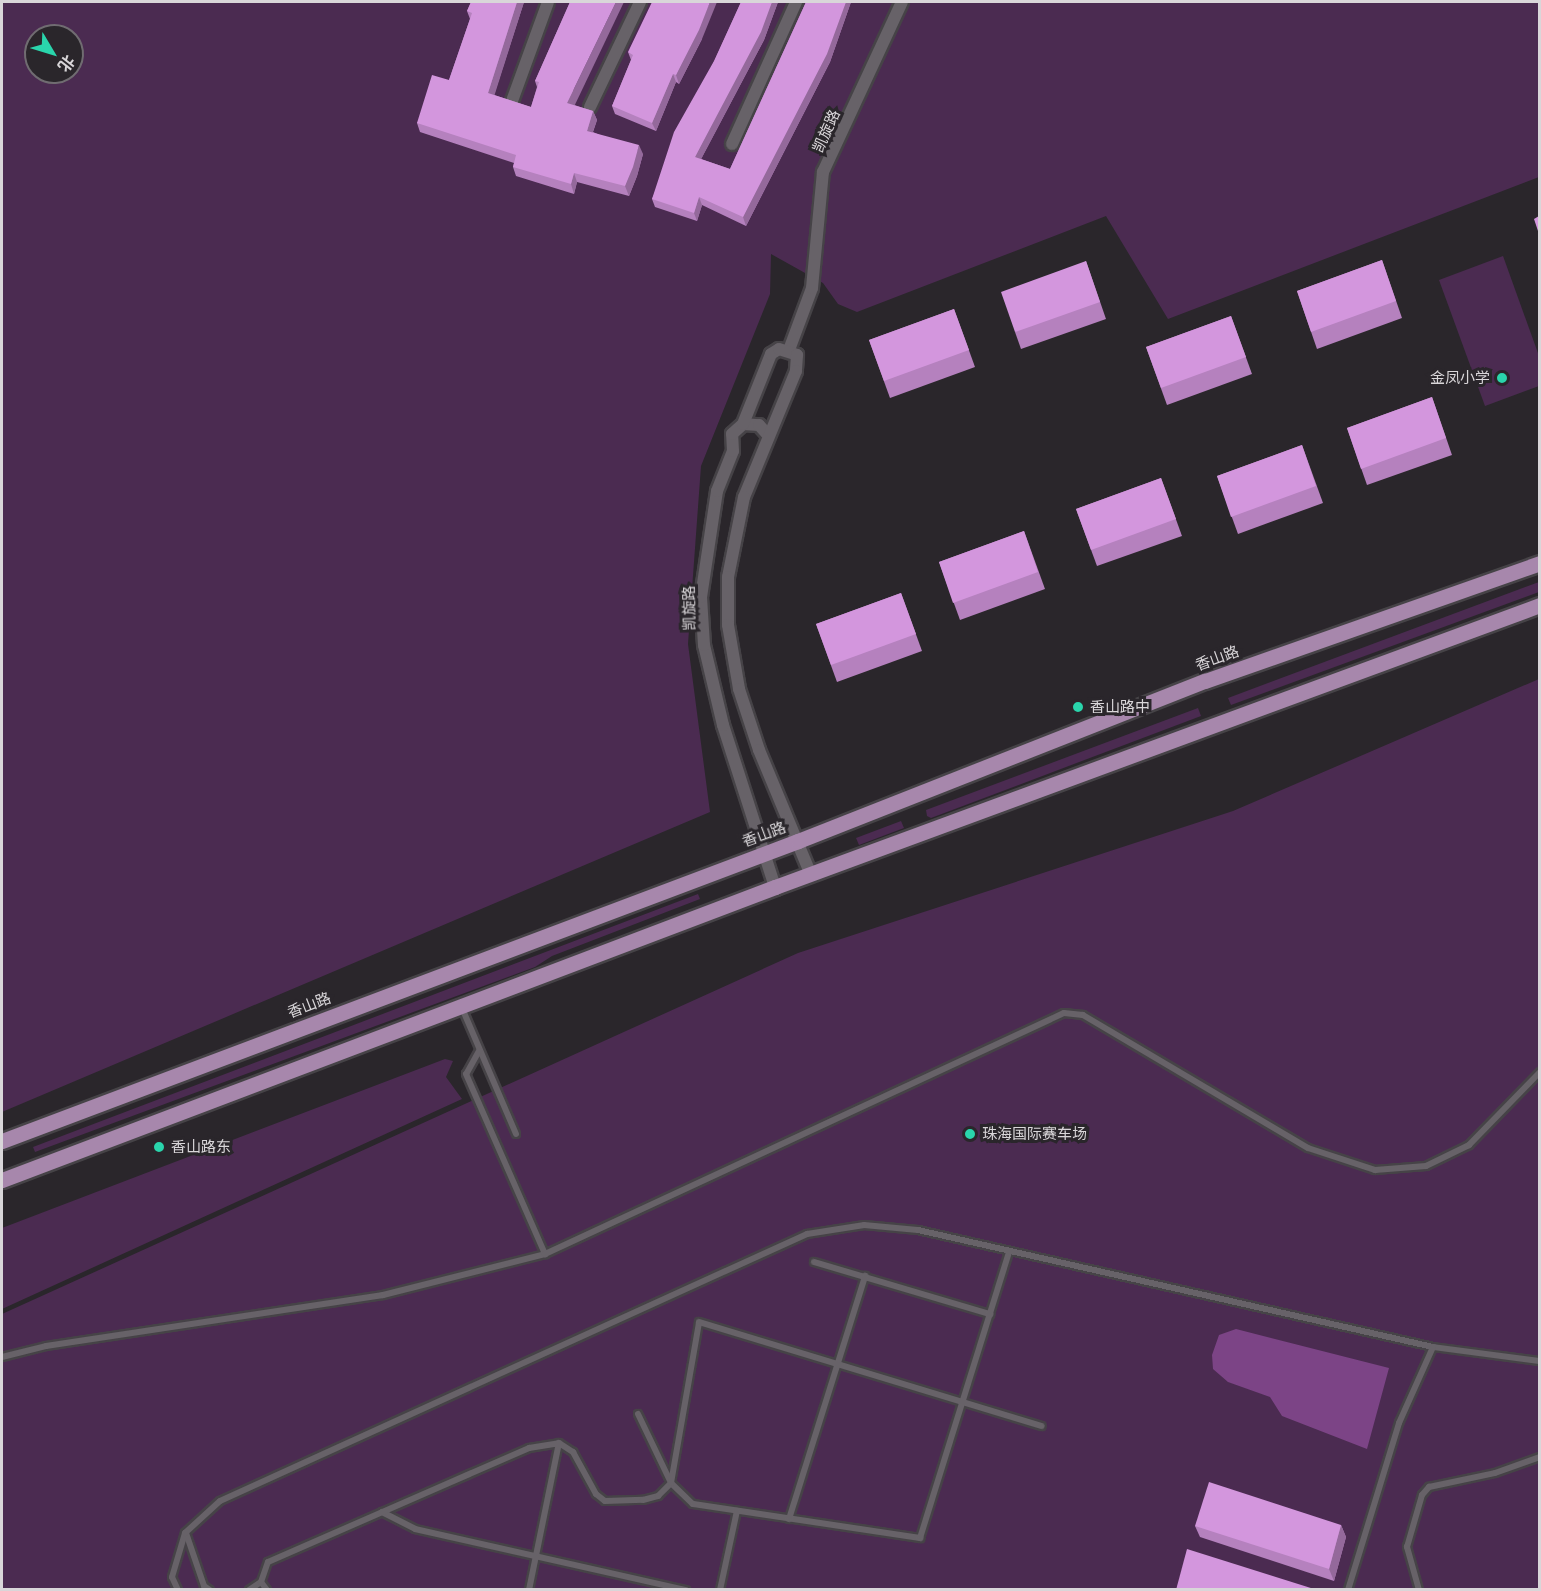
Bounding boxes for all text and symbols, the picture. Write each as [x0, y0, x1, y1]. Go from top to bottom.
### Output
north arrow [24, 24, 84, 84]
text: 北 [52, 50, 81, 78]
street label: 凯旋路 [809, 107, 843, 155]
place label: 金凤小学 [1430, 369, 1490, 387]
marker: 金凤小学 [1495, 371, 1509, 385]
street label: 凯旋路 [680, 585, 698, 631]
street label: 香山路 [1193, 642, 1241, 674]
place label: 香山路中 [1090, 698, 1150, 716]
marker: 香山路中 [1071, 700, 1085, 714]
street label: 香山路 [740, 818, 788, 850]
street label: 香山路 [285, 989, 333, 1021]
place label: 珠海国际赛车场 [982, 1125, 1087, 1143]
marker: 珠海国际赛车场 [963, 1127, 977, 1141]
place label: 香山路东 [171, 1138, 231, 1156]
marker: 香山路东 [152, 1140, 166, 1154]

